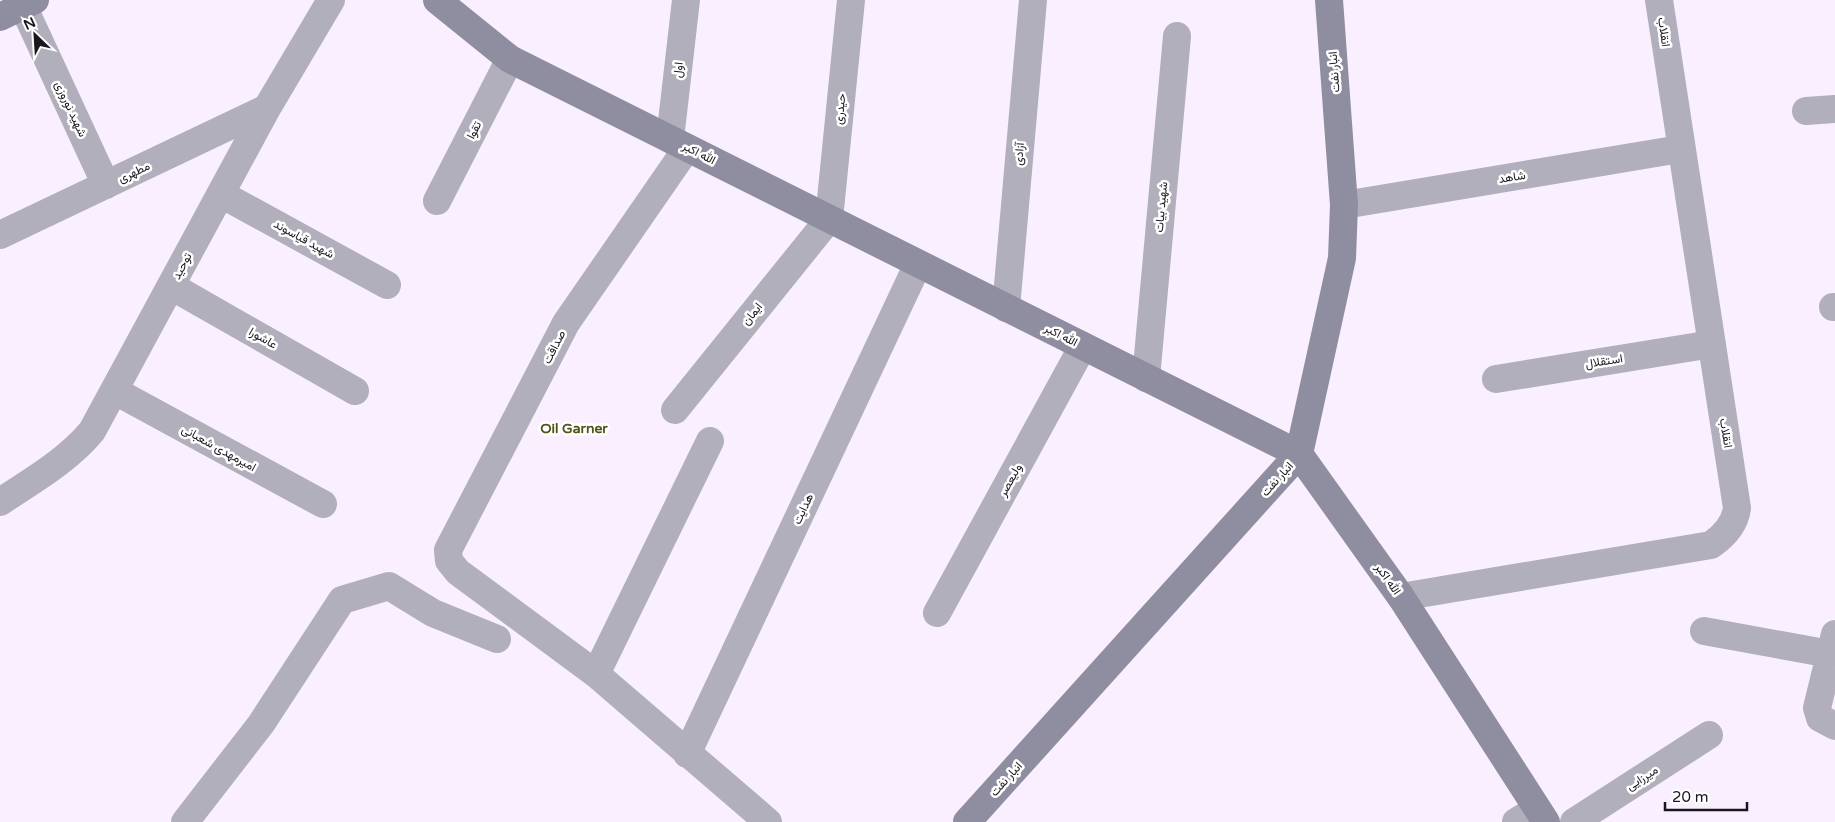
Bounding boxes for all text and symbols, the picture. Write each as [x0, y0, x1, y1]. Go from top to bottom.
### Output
north arrow [10, 10, 60, 60]
text: N [21, 14, 38, 34]
street label: انقلاب [1655, 16, 1673, 48]
street label: انبار نفت [1326, 51, 1343, 93]
street label: اول [670, 61, 687, 79]
street label: شهید نوروزی [51, 79, 90, 140]
street label: حیدری [831, 93, 850, 125]
street label: تقوا [464, 119, 485, 142]
street label: الله اکبر [679, 138, 718, 168]
street label: آزادی [1011, 141, 1028, 166]
street label: مطهری [116, 159, 153, 186]
street label: شاهد [1497, 168, 1527, 186]
street label: شهید بیات [1152, 181, 1171, 233]
street label: شهید قیاسوند [271, 217, 337, 262]
street label: توحید [169, 250, 196, 282]
street label: ایمان [739, 300, 765, 328]
street label: الله اکبر [1041, 320, 1080, 350]
street label: عاشورا [246, 324, 280, 352]
street label: صداقت [540, 328, 568, 366]
street label: استقلال [1584, 351, 1624, 372]
street label: انقلاب [1717, 417, 1735, 449]
district label: Oil Garner [540, 420, 608, 437]
street label: امیرمهدی شعبانی [179, 422, 259, 475]
street label: انبار نفت [1258, 459, 1297, 500]
street label: ولیعصر [995, 461, 1025, 500]
street label: هدایت [790, 491, 816, 527]
street label: الله اکبر [1371, 560, 1404, 598]
street label: انبار نفت [987, 759, 1026, 800]
street label: میرزایی [1624, 763, 1661, 794]
scale bar [1665, 780, 1748, 812]
text: 20 m [1672, 788, 1709, 806]

